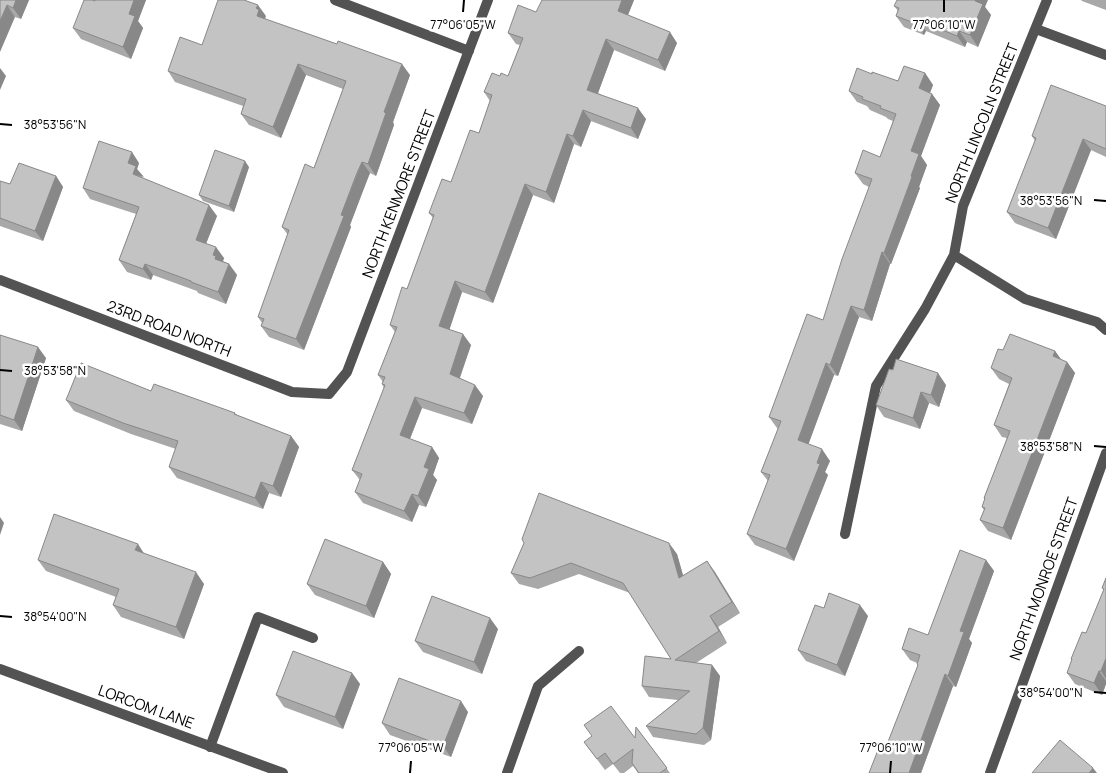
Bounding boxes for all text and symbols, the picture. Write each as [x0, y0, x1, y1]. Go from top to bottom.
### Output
text: 77°06'05"W [430, 16, 496, 33]
text: 77°06'10"W [912, 16, 976, 33]
street label: NORTH LINCOLN STREET [940, 40, 1023, 206]
street label: NORTH KENMORE STREET [357, 107, 440, 281]
text: 38°53'56"N [24, 116, 86, 133]
text: 38°53'56"N [1020, 192, 1082, 209]
street label: 23RD ROAD NORTH [104, 295, 234, 362]
text: 38°53'58"N [24, 362, 86, 379]
text: 38°53'58"N [1020, 438, 1082, 455]
street label: NORTH MONROE STREET [1004, 494, 1083, 663]
text: 38°54'00"N [24, 608, 86, 625]
street label: LORCOM LANE [95, 679, 197, 734]
text: 38°54'00"N [1020, 684, 1082, 701]
text: 77°06'05"W [378, 739, 444, 756]
text: 77°06'10"W [859, 739, 923, 756]

